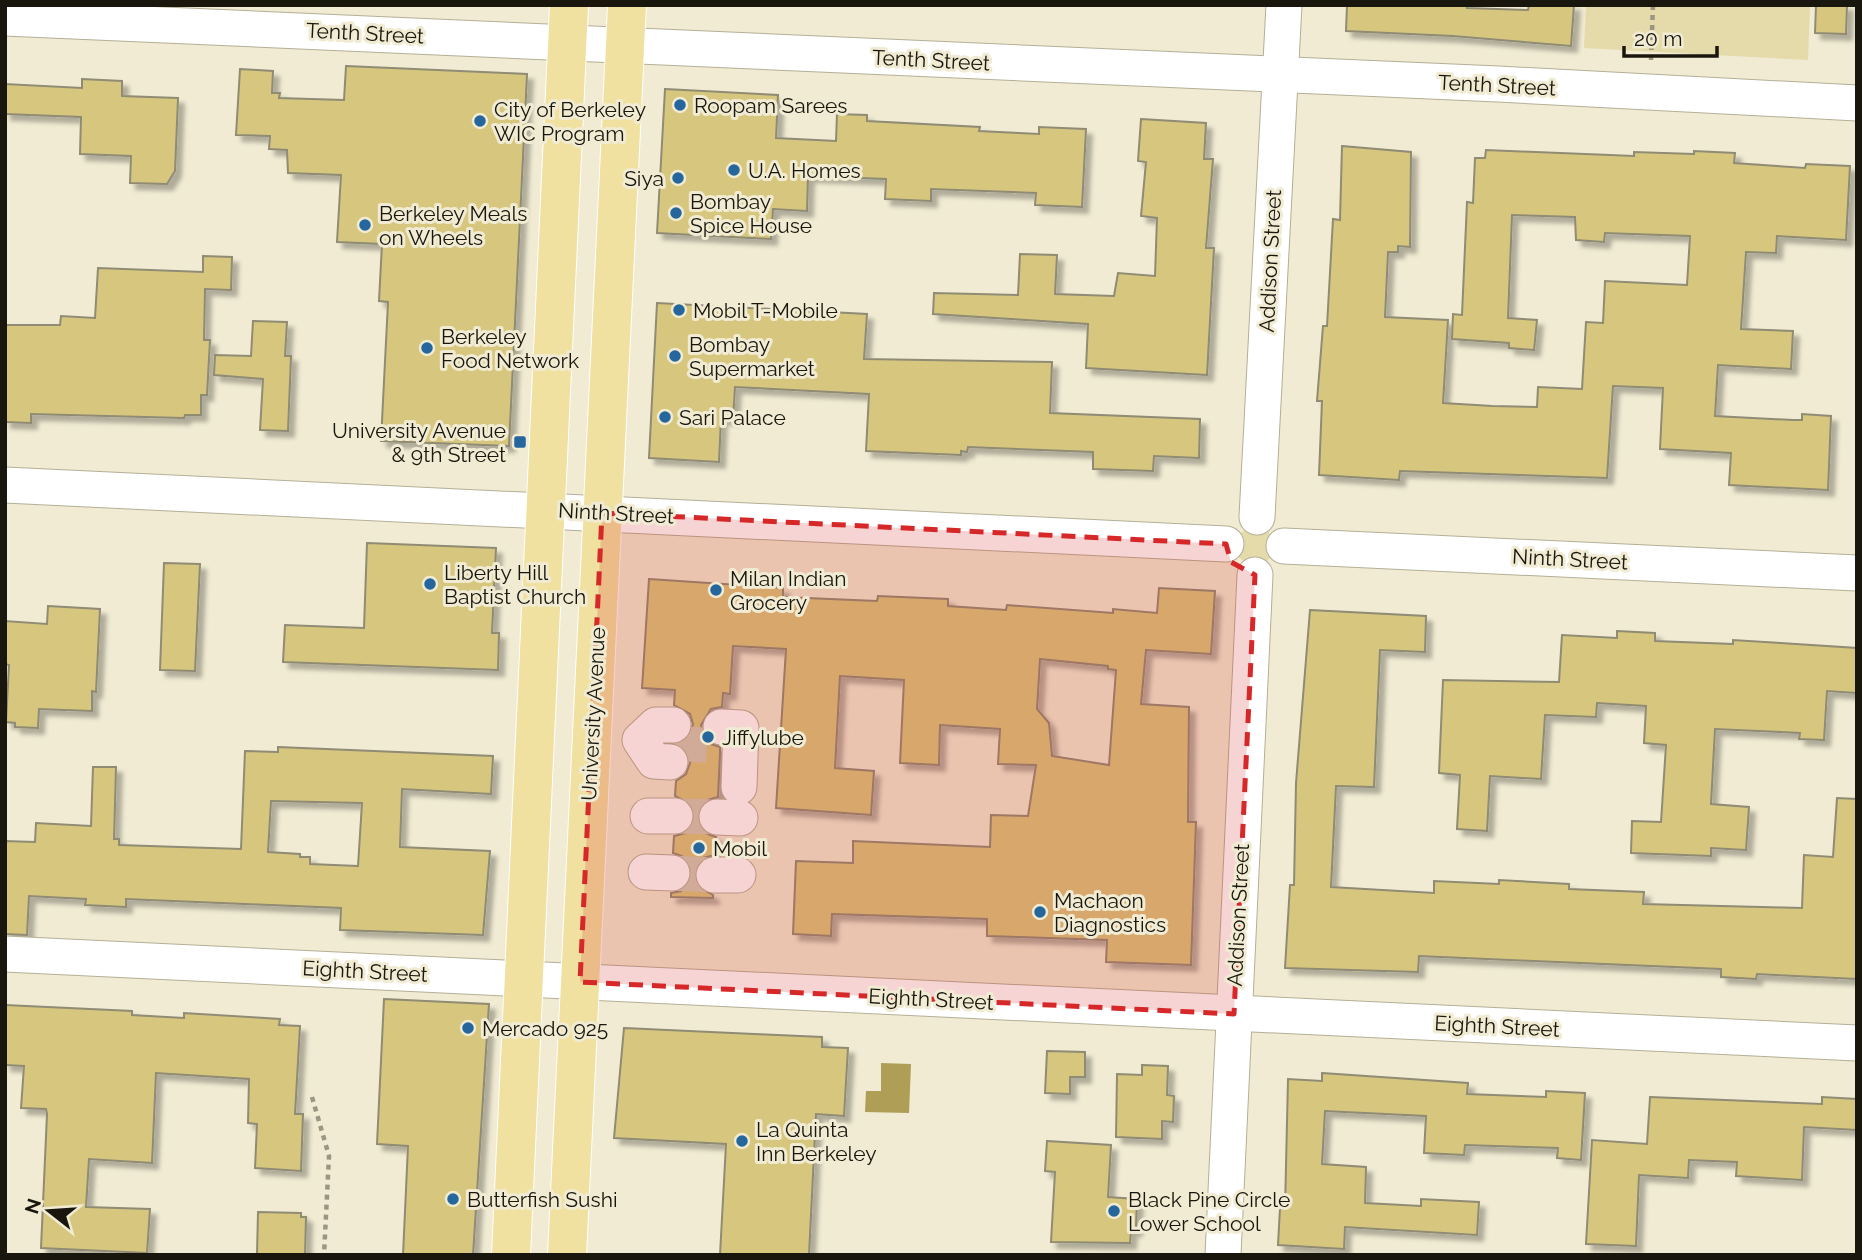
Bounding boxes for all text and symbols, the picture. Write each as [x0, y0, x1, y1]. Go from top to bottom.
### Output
scale bar [1624, 14, 1717, 58]
street label: Tenth Street [306, 17, 424, 49]
text: 20 m [1634, 26, 1682, 51]
street label: Tenth Street [872, 44, 990, 76]
street label: Tenth Street [1438, 69, 1556, 101]
place label: Roopam Sarees [694, 93, 847, 118]
place label: City of Berkeley WIC Program [494, 97, 646, 146]
marker: Roopam Sarees [672, 97, 688, 113]
marker: City of Berkeley WIC Program [472, 113, 488, 129]
place label: U.A. Homes [748, 158, 861, 183]
marker: U.A. Homes [726, 162, 742, 178]
place label: Siya [624, 166, 664, 191]
marker: Siya [670, 170, 686, 186]
place label: Bombay Spice House [690, 189, 812, 238]
street label: Addison Street [1254, 189, 1286, 333]
place label: Berkeley Meals on Wheels [379, 201, 527, 250]
marker: Bombay Spice House [668, 205, 684, 221]
marker: Berkeley Meals on Wheels [357, 217, 373, 233]
place label: Mobil T-Mobile [693, 298, 838, 323]
marker: Mobil T-Mobile [671, 302, 687, 318]
place label: Berkeley Food Network [441, 324, 579, 373]
place label: Bombay Supermarket [689, 332, 815, 381]
marker: Berkeley Food Network [419, 340, 435, 356]
marker: Bombay Supermarket [667, 348, 683, 364]
place label: Sari Palace [679, 405, 786, 430]
marker: Sari Palace [657, 409, 673, 425]
place label: University Avenue & 9th Street [332, 418, 506, 467]
marker: University Avenue & 9th Street [512, 434, 528, 450]
street label: Ninth Street [558, 497, 674, 529]
street label: Ninth Street [1512, 543, 1628, 575]
place label: Liberty Hill Baptist Church [444, 560, 586, 609]
place label: Milan Indian Grocery [730, 566, 847, 615]
marker: Liberty Hill Baptist Church [422, 576, 438, 592]
marker: Milan Indian Grocery [708, 582, 724, 598]
street label: University Avenue [576, 626, 610, 802]
place label: Jiffylube [722, 725, 804, 750]
marker: Jiffylube [700, 729, 716, 745]
place label: Mobil [713, 836, 767, 861]
marker: Mobil [691, 840, 707, 856]
street label: Addison Street [1222, 843, 1254, 987]
place label: Machaon Diagnostics [1054, 888, 1166, 937]
marker: Machaon Diagnostics [1032, 904, 1048, 920]
street label: Eighth Street [302, 955, 428, 987]
street label: Eighth Street [868, 983, 994, 1015]
street label: Eighth Street [1434, 1010, 1560, 1042]
place label: Mercado 925 [482, 1016, 608, 1041]
marker: Mercado 925 [460, 1020, 476, 1036]
place label: La Quinta Inn Berkeley [756, 1117, 877, 1166]
marker: La Quinta Inn Berkeley [734, 1133, 750, 1149]
north arrow [14, 1176, 84, 1246]
place label: Butterfish Sushi [467, 1187, 618, 1212]
place label: Black Pine Circle Lower School [1128, 1187, 1290, 1236]
marker: Butterfish Sushi [445, 1191, 461, 1207]
text: N [20, 1196, 45, 1216]
marker: Black Pine Circle Lower School [1106, 1203, 1122, 1219]

